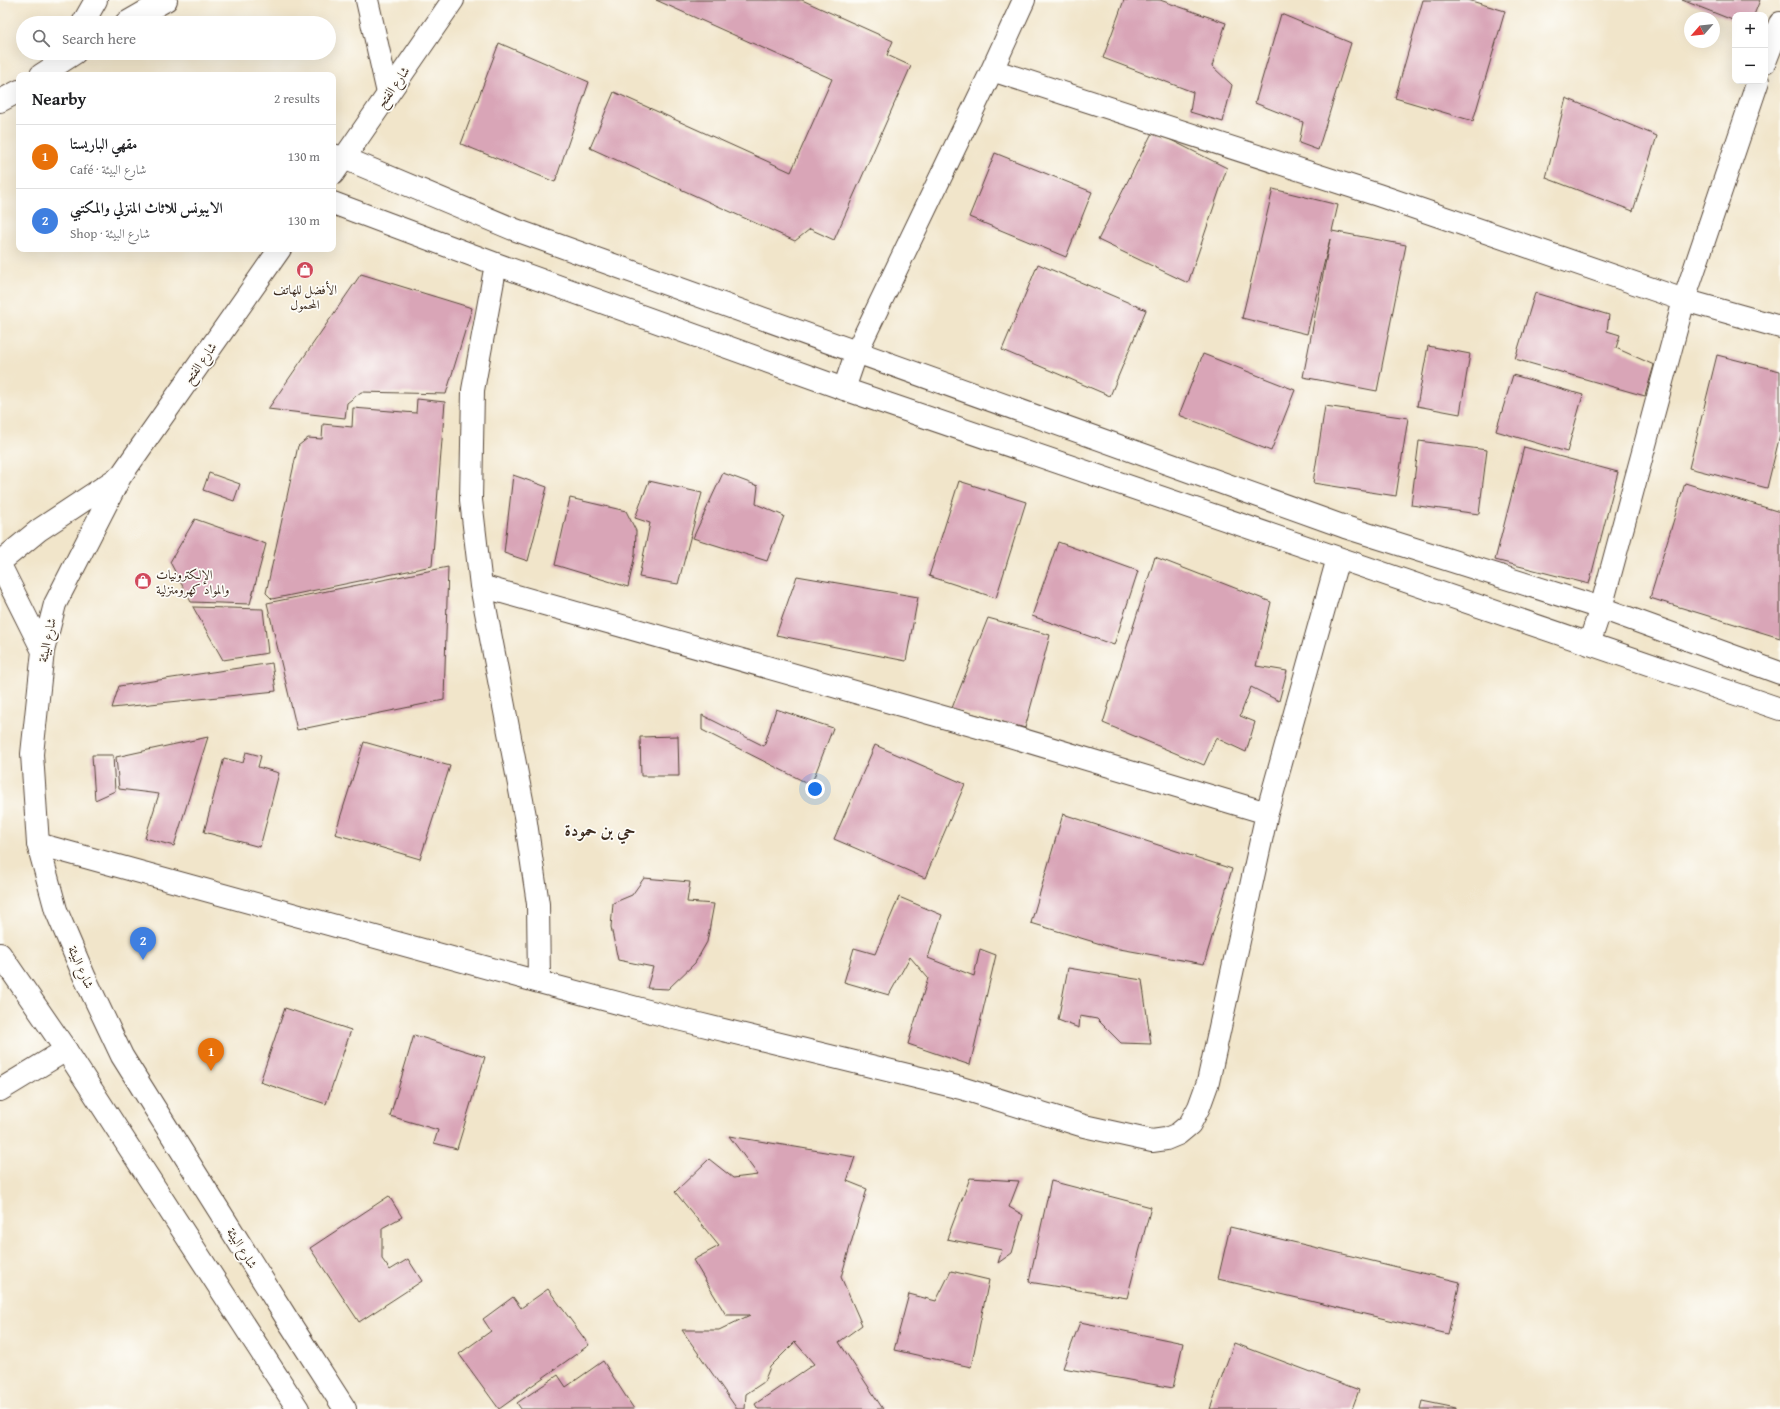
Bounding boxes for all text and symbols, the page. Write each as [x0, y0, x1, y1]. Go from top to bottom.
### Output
north arrow [1684, 12, 1720, 48]
map controls [1732, 12, 1768, 84]
button: + [1732, 12, 1768, 48]
search box [16, 16, 336, 60]
icon: search [30, 27, 52, 49]
text: Search here [62, 28, 136, 49]
button: − [1732, 48, 1768, 84]
street label: شارع الفتح [372, 62, 416, 113]
text: Nearby [32, 86, 86, 111]
text: 2 results [274, 89, 320, 108]
text: مقهي الباريستا [70, 133, 137, 154]
text: 1 [42, 147, 48, 166]
text: 130 m [288, 147, 320, 166]
text: Café · شارع البيئة [70, 160, 146, 179]
text: الايبونس للاثاث المنزلي والمكتبي [70, 197, 223, 218]
text: 2 [42, 211, 48, 230]
text: 130 m [288, 211, 320, 230]
text: Shop · شارع البيئة [70, 224, 150, 243]
shop icon: الأفضل للهاتف المحمول [295, 260, 315, 280]
place label: الأفضل للهاتف المحمول [273, 280, 337, 314]
street label: شارع الفتح [179, 338, 223, 389]
place label: الإلكترونيات والمواد كهرومنزلية [156, 565, 229, 599]
shop icon: الإلكترونيات والمواد كهرومنزلية [133, 571, 153, 591]
street label: شارع البيئة [33, 616, 63, 664]
your location [805, 779, 825, 799]
district label: حي بن حمودة [564, 817, 636, 845]
pin: 2 [130, 927, 156, 960]
street label: شارع البيئة [61, 943, 99, 992]
pin: 1 [198, 1038, 224, 1071]
street label: شارع البيئة [220, 1224, 262, 1273]

